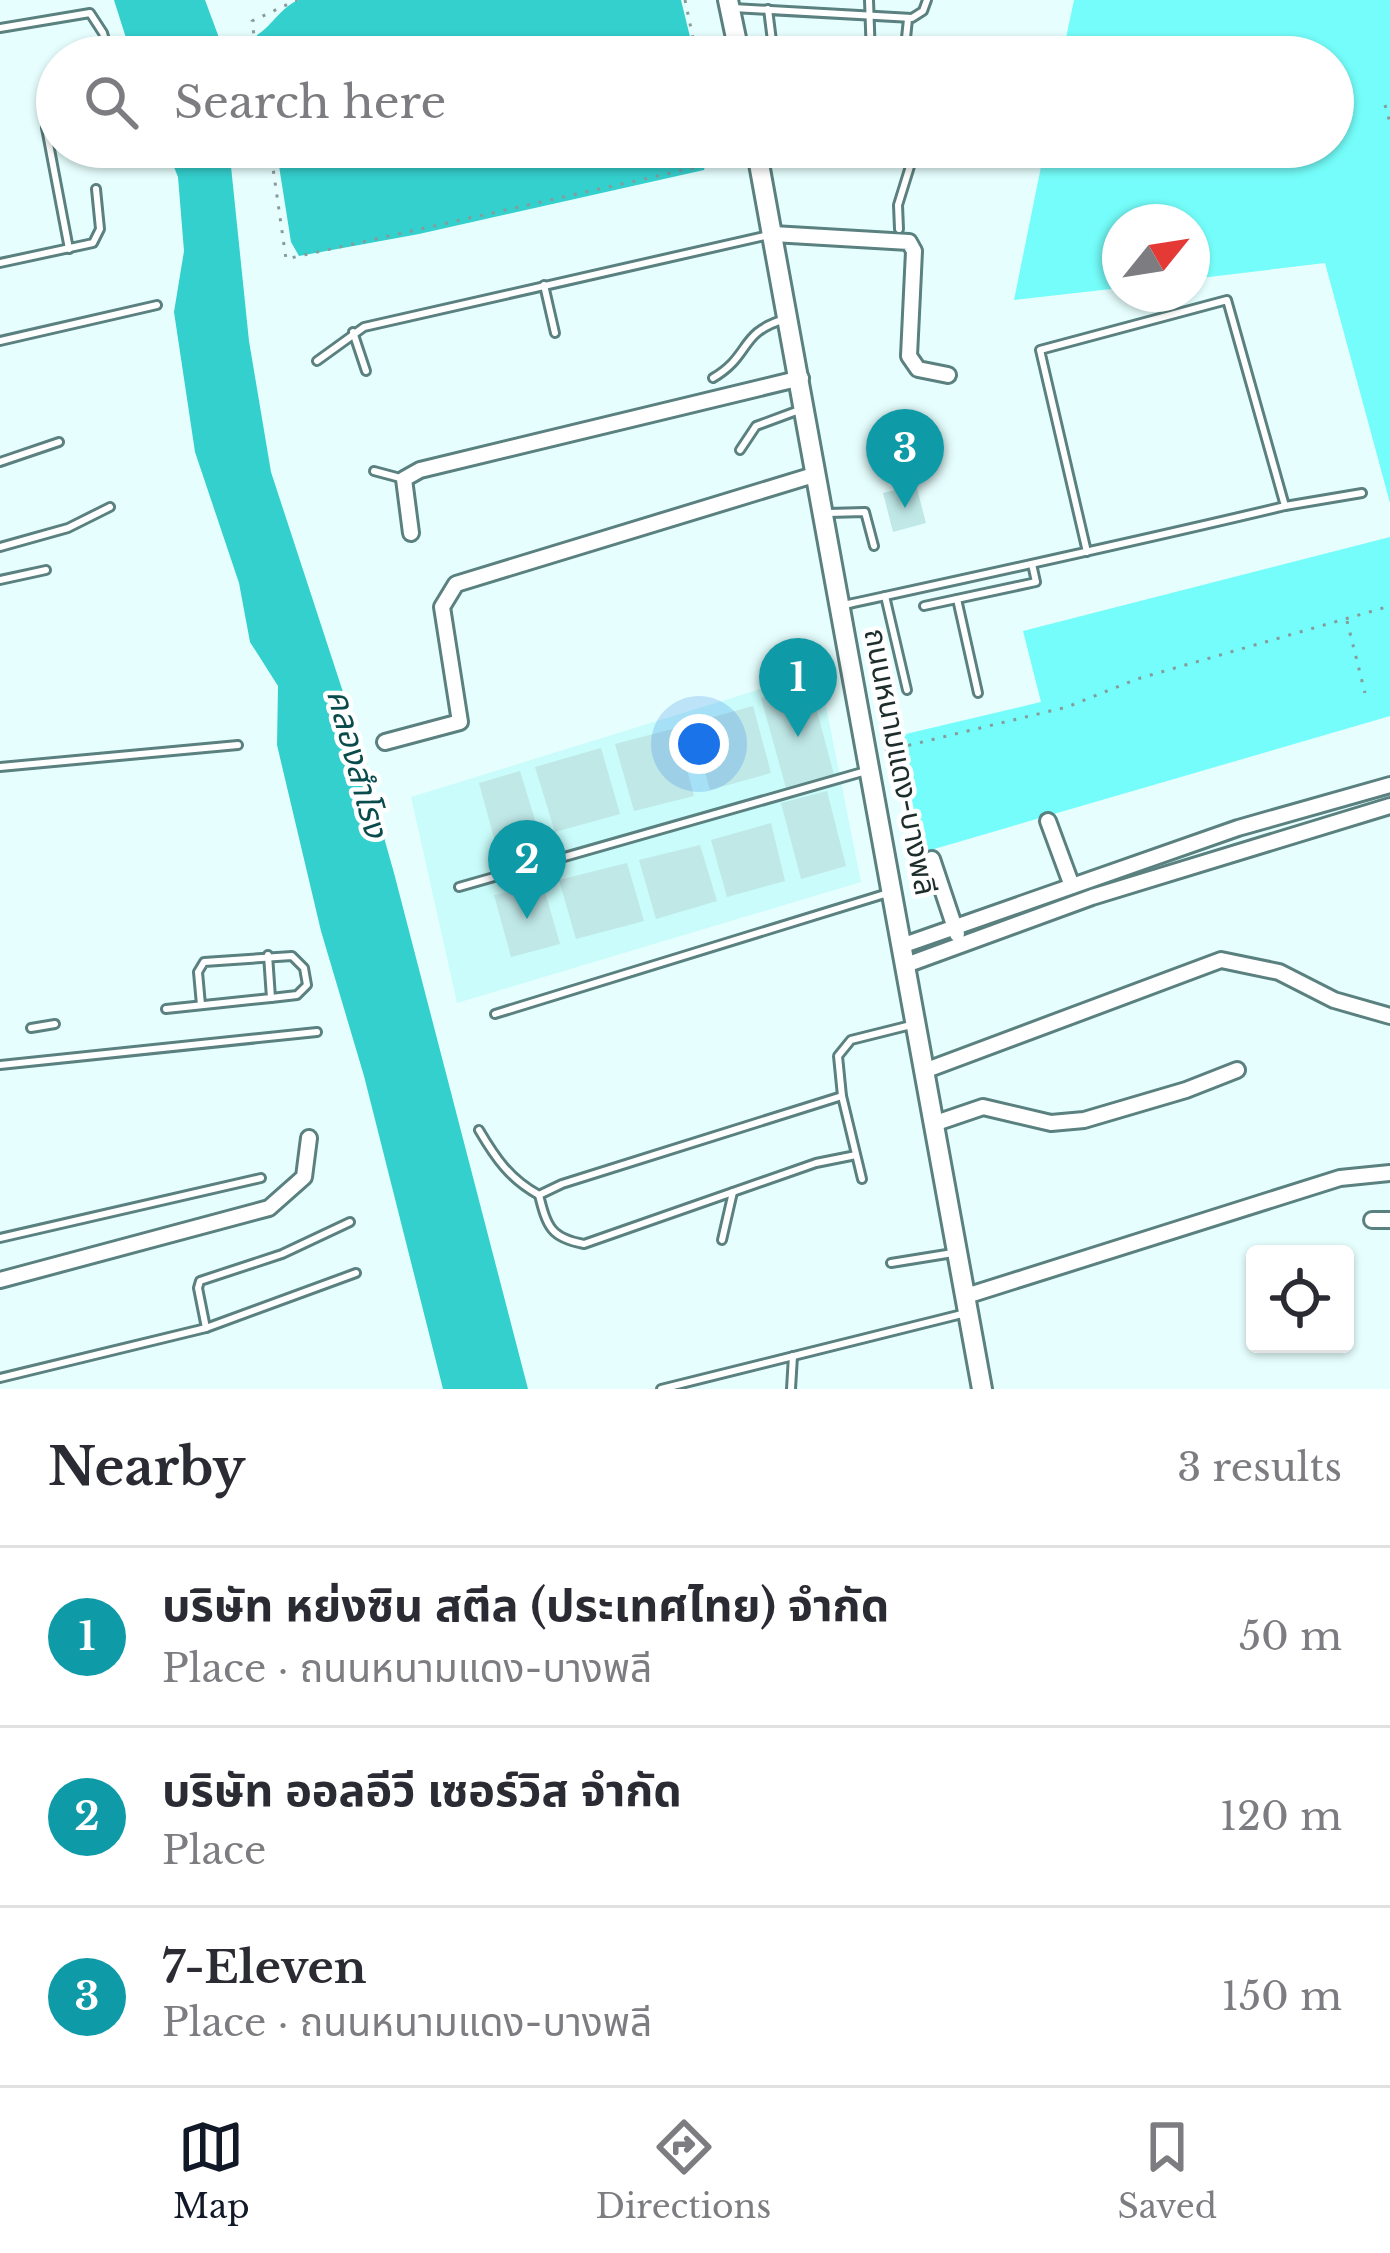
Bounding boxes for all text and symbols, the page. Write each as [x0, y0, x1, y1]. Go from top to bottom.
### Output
search box [36, 36, 1354, 168]
icon: search [78, 69, 144, 135]
text: Search here [174, 74, 446, 130]
north arrow [1102, 204, 1210, 312]
pin: 3 [866, 409, 944, 508]
street label: ถนนหนามแดง-บางพลี [856, 625, 945, 898]
pin: 1 [759, 638, 837, 737]
water label: คลองสำโรง [318, 685, 397, 843]
your location [669, 714, 729, 774]
pin: 2 [488, 820, 566, 919]
map controls [1246, 1245, 1354, 1353]
button: locate [1246, 1245, 1354, 1353]
text: Nearby [48, 1436, 245, 1499]
text: 3 results [1177, 1443, 1342, 1492]
text: บริษัท หย่งซิน สตีล (ประเทศไทย) จํากัด [162, 1577, 889, 1633]
text: 1 [78, 1612, 96, 1661]
text: 50 m [1239, 1612, 1342, 1661]
text: Place · ถนนหนามแดง-บางพลี [162, 1644, 652, 1693]
text: บริษัท ออลอีวี เซอร์วิส จำกัด [162, 1762, 682, 1818]
text: 2 [74, 1792, 100, 1841]
text: 120 m [1220, 1792, 1342, 1841]
text: Place [162, 1826, 266, 1875]
text: 7-Eleven [162, 1939, 367, 1995]
text: 3 [75, 1972, 99, 2021]
text: 150 m [1222, 1972, 1342, 2021]
text: Place · ถนนหนามแดง-บางพลี [162, 1998, 652, 2047]
tab: Map [173, 2114, 250, 2227]
tab: Directions [596, 2114, 771, 2227]
tab: Saved [1117, 2114, 1217, 2227]

